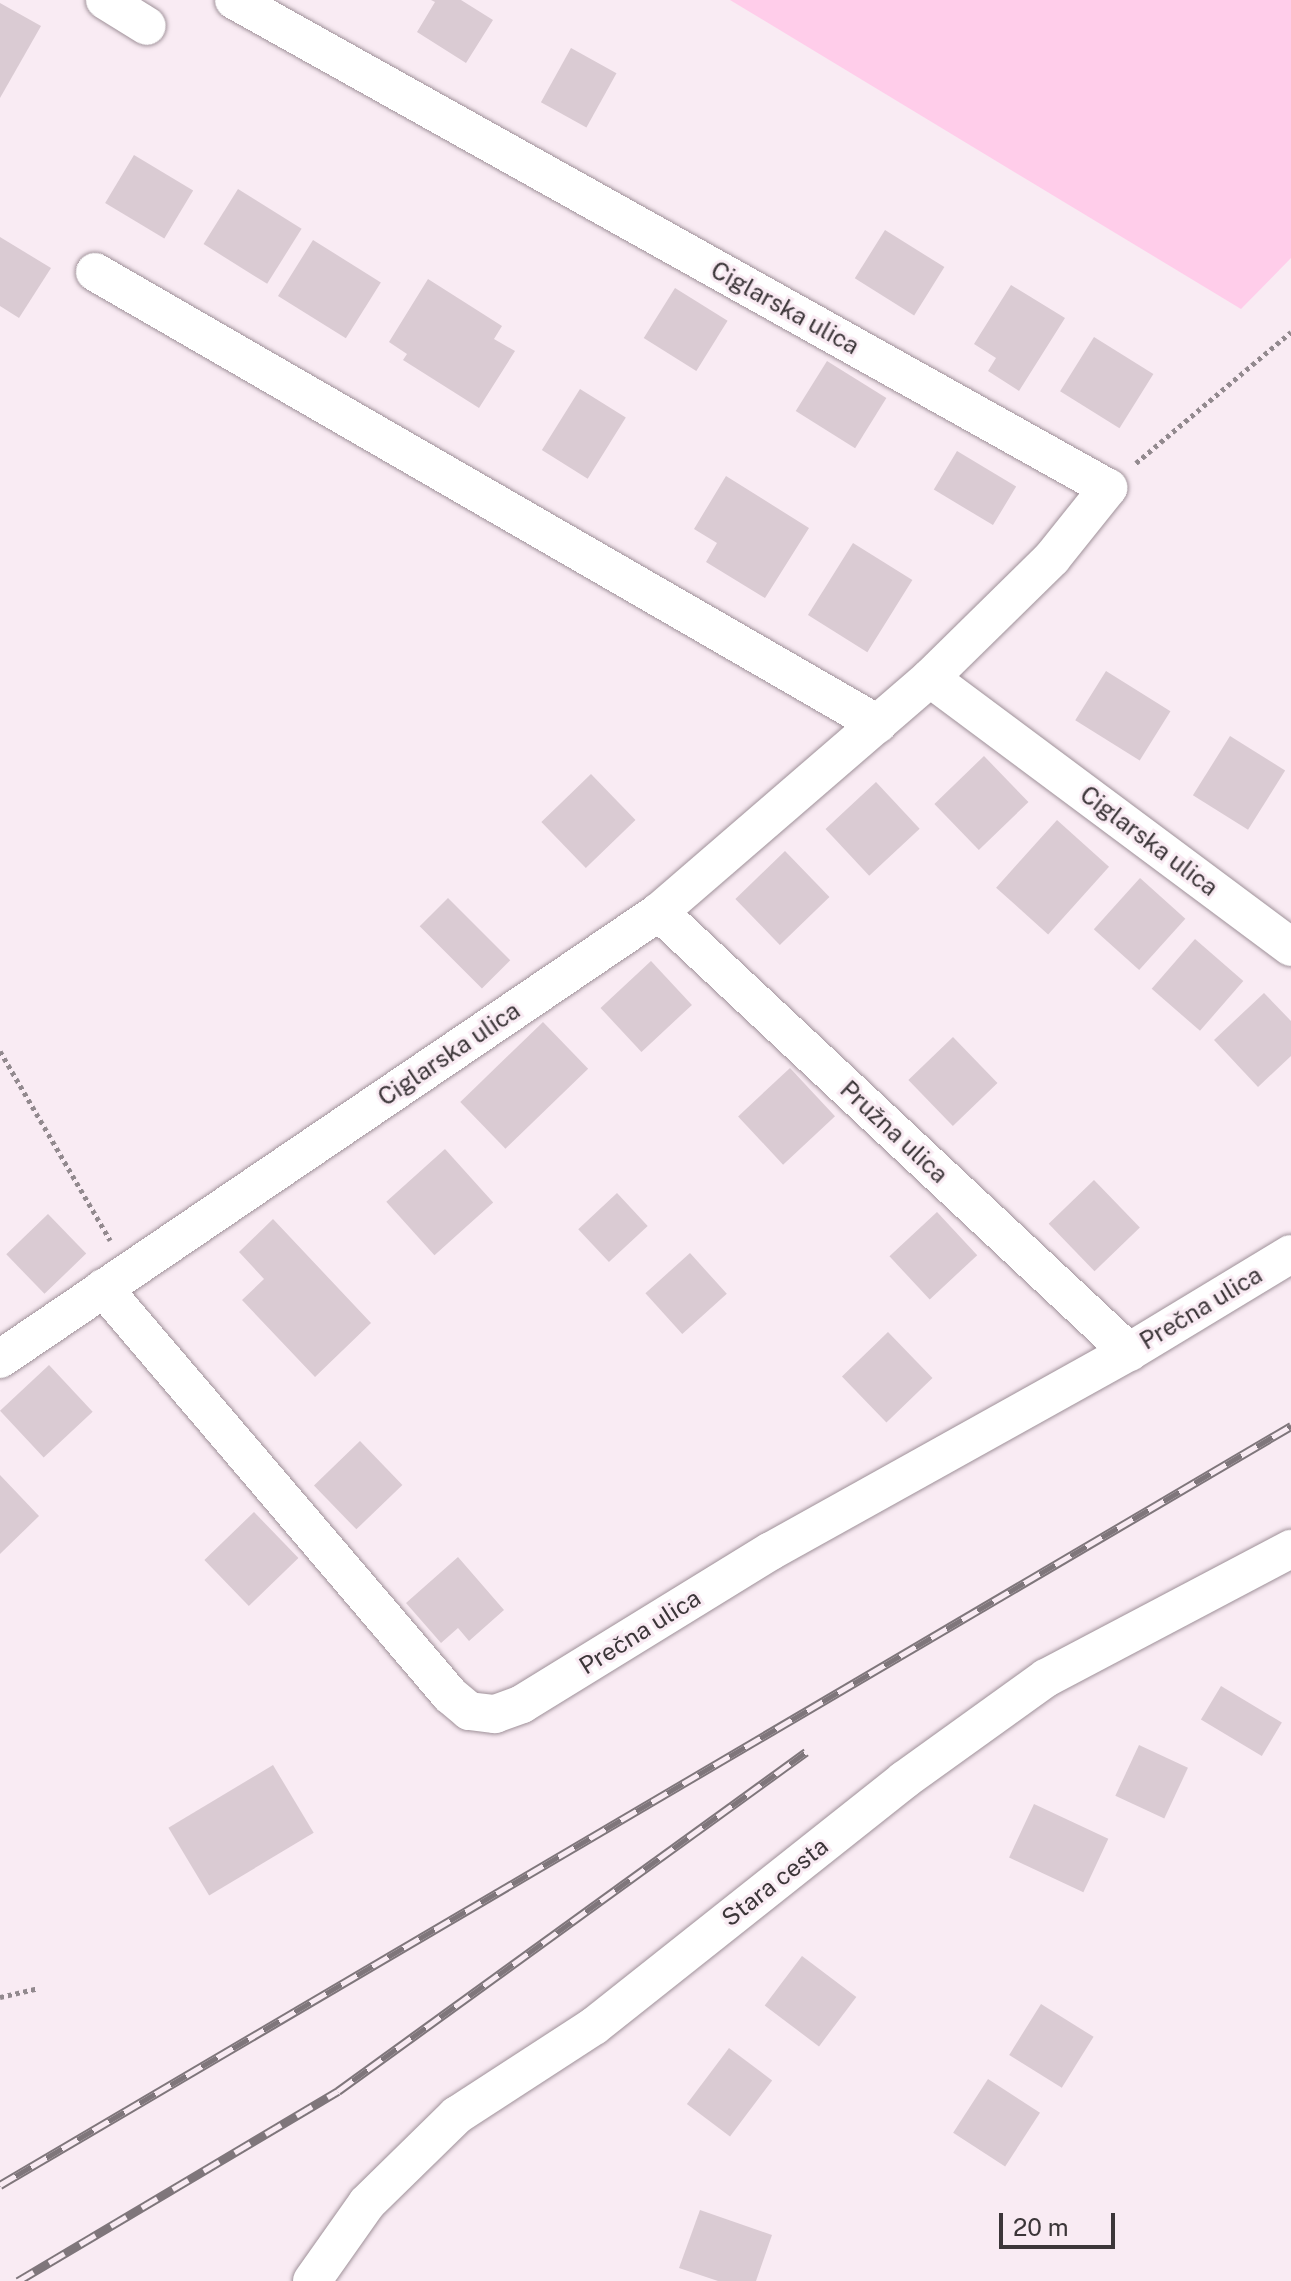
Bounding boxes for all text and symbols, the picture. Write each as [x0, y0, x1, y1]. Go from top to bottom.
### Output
street label: Ciglarska ulica [706, 255, 864, 361]
street label: Ciglarska ulica [1075, 780, 1223, 902]
street label: Ciglarska ulica [373, 996, 525, 1112]
street label: Pružna ulica [834, 1075, 954, 1189]
street label: Prečna ulica [1135, 1260, 1267, 1356]
street label: Prečna ulica [574, 1583, 706, 1681]
street label: Stara cesta [716, 1832, 834, 1932]
scale bar [1003, 2197, 1119, 2247]
text: 20 m [1013, 2213, 1069, 2241]

